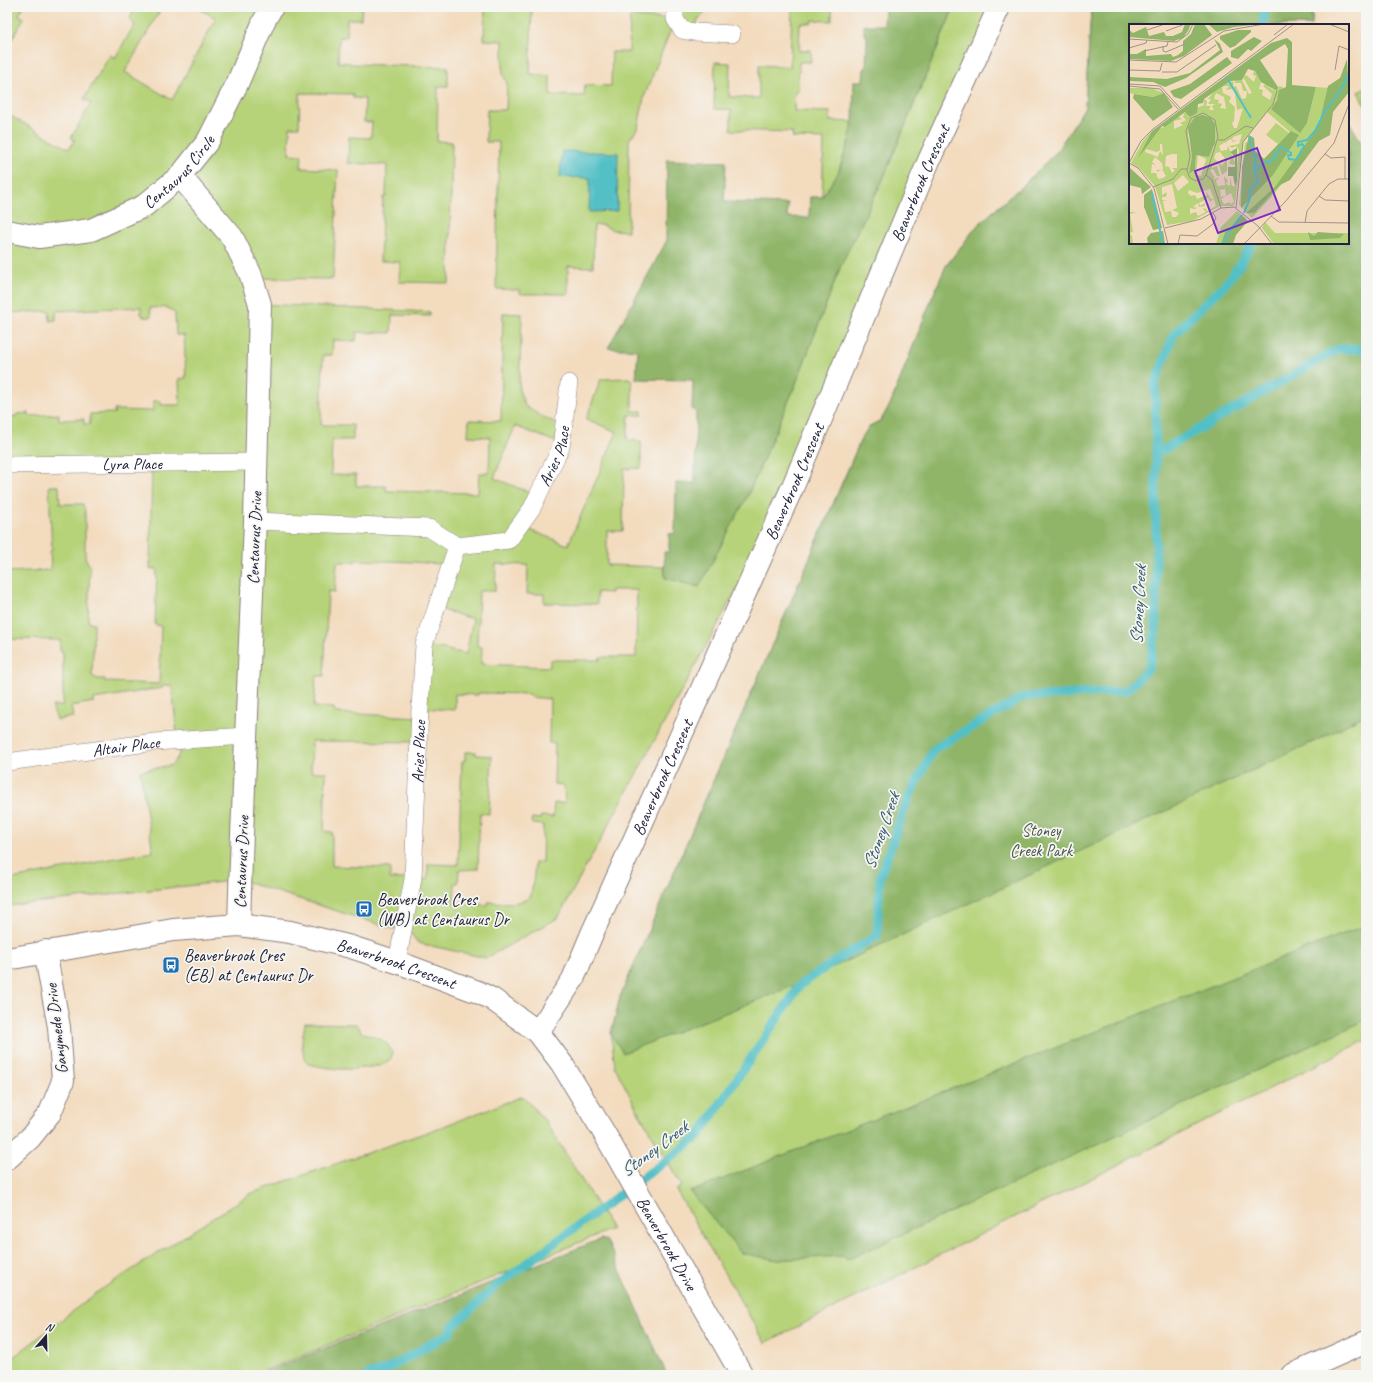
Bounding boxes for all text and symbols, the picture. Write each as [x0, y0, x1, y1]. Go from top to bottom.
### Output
inset map [1129, 24, 1349, 244]
street label: Beaverbrook Crescent [886, 119, 956, 245]
street label: Centaurus Circle [139, 131, 220, 213]
street label: Beaverbrook Crescent [760, 418, 830, 543]
street label: Aries Place [534, 424, 575, 490]
street label: Lyra Place [102, 453, 163, 475]
street label: Centaurus Drive [242, 490, 267, 585]
water label: Stoney Creek [1125, 562, 1151, 645]
street label: Beaverbrook Crescent [628, 714, 699, 839]
street label: Aries Place [407, 718, 431, 783]
street label: Altair Place [91, 732, 162, 761]
water label: Stoney Creek [858, 787, 905, 872]
street label: Centaurus Drive [229, 814, 254, 909]
park label: Stoney Creek Park [1010, 820, 1074, 861]
place label: Beaverbrook Cres (WB) at Centaurus Dr [377, 889, 511, 930]
bus stop icon: Beaverbrook Cres (WB) at Centaurus Dr [354, 899, 374, 919]
street label: Beaverbrook Crescent [334, 934, 461, 995]
place label: Beaverbrook Cres (EB) at Centaurus Dr [184, 945, 315, 986]
bus stop icon: Beaverbrook Cres (EB) at Centaurus Dr [161, 955, 181, 975]
street label: Ganymede Drive [40, 981, 72, 1075]
water label: Stoney Creek [616, 1114, 695, 1182]
street label: Beaverbrook Drive [632, 1193, 702, 1296]
north arrow [26, 1316, 66, 1356]
text: N [44, 1319, 57, 1335]

